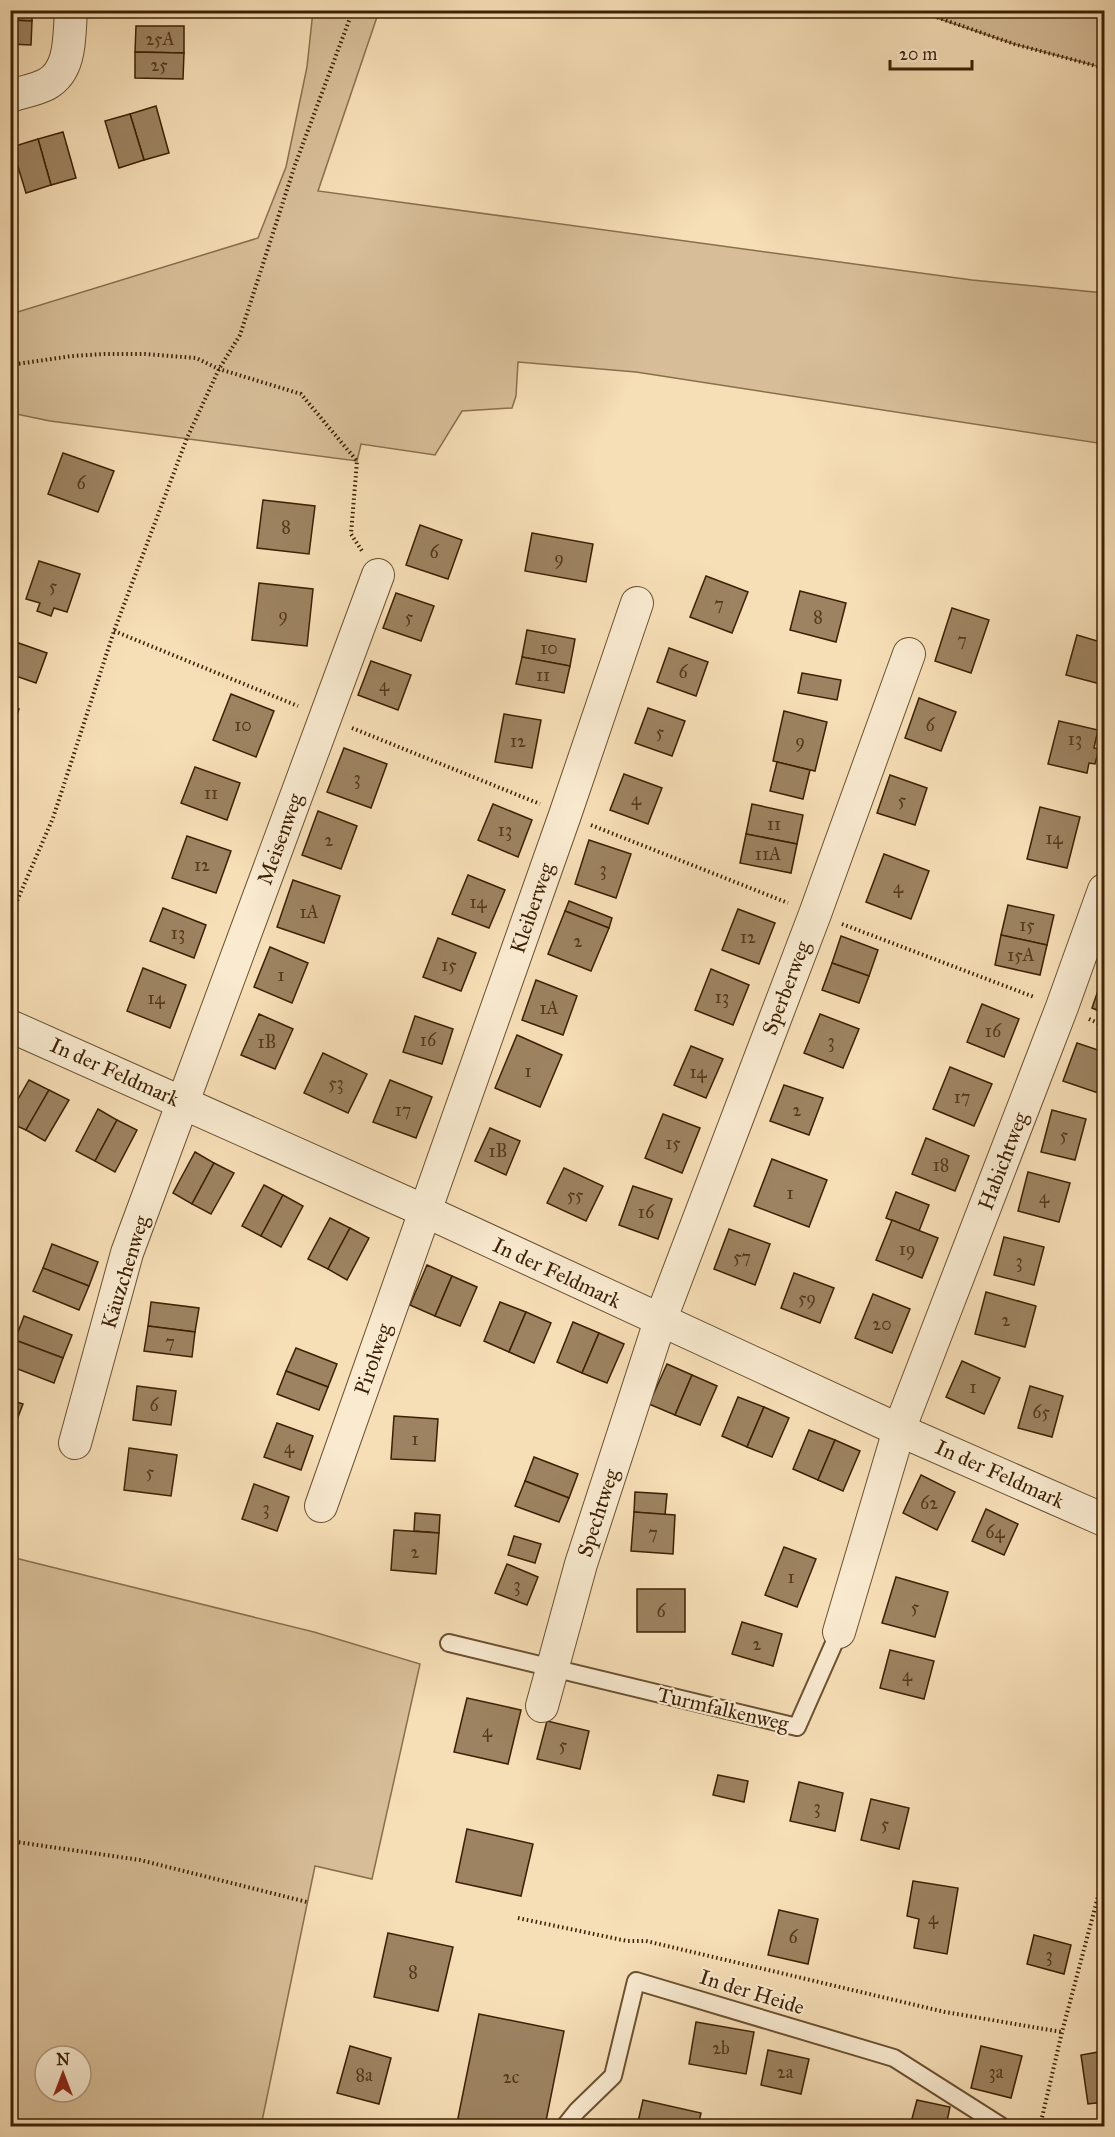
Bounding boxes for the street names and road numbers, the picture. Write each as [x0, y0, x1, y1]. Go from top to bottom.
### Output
street label: Meisenweg [251, 789, 309, 888]
street label: Kleiberweg [504, 859, 560, 957]
street label: Sperberweg [756, 937, 816, 1039]
street label: In der Feldmark [46, 1032, 184, 1112]
street label: Habichtweg [972, 1108, 1034, 1214]
street label: Käuzchenweg [95, 1212, 155, 1332]
street label: In der Feldmark [489, 1232, 626, 1314]
street label: Pirolweg [349, 1320, 397, 1398]
street label: In der Feldmark [931, 1434, 1069, 1514]
street label: Spechtweg [572, 1465, 625, 1560]
street label: Turmfalkenweg [655, 1681, 791, 1737]
street label: In der Heide [696, 1964, 808, 2020]

